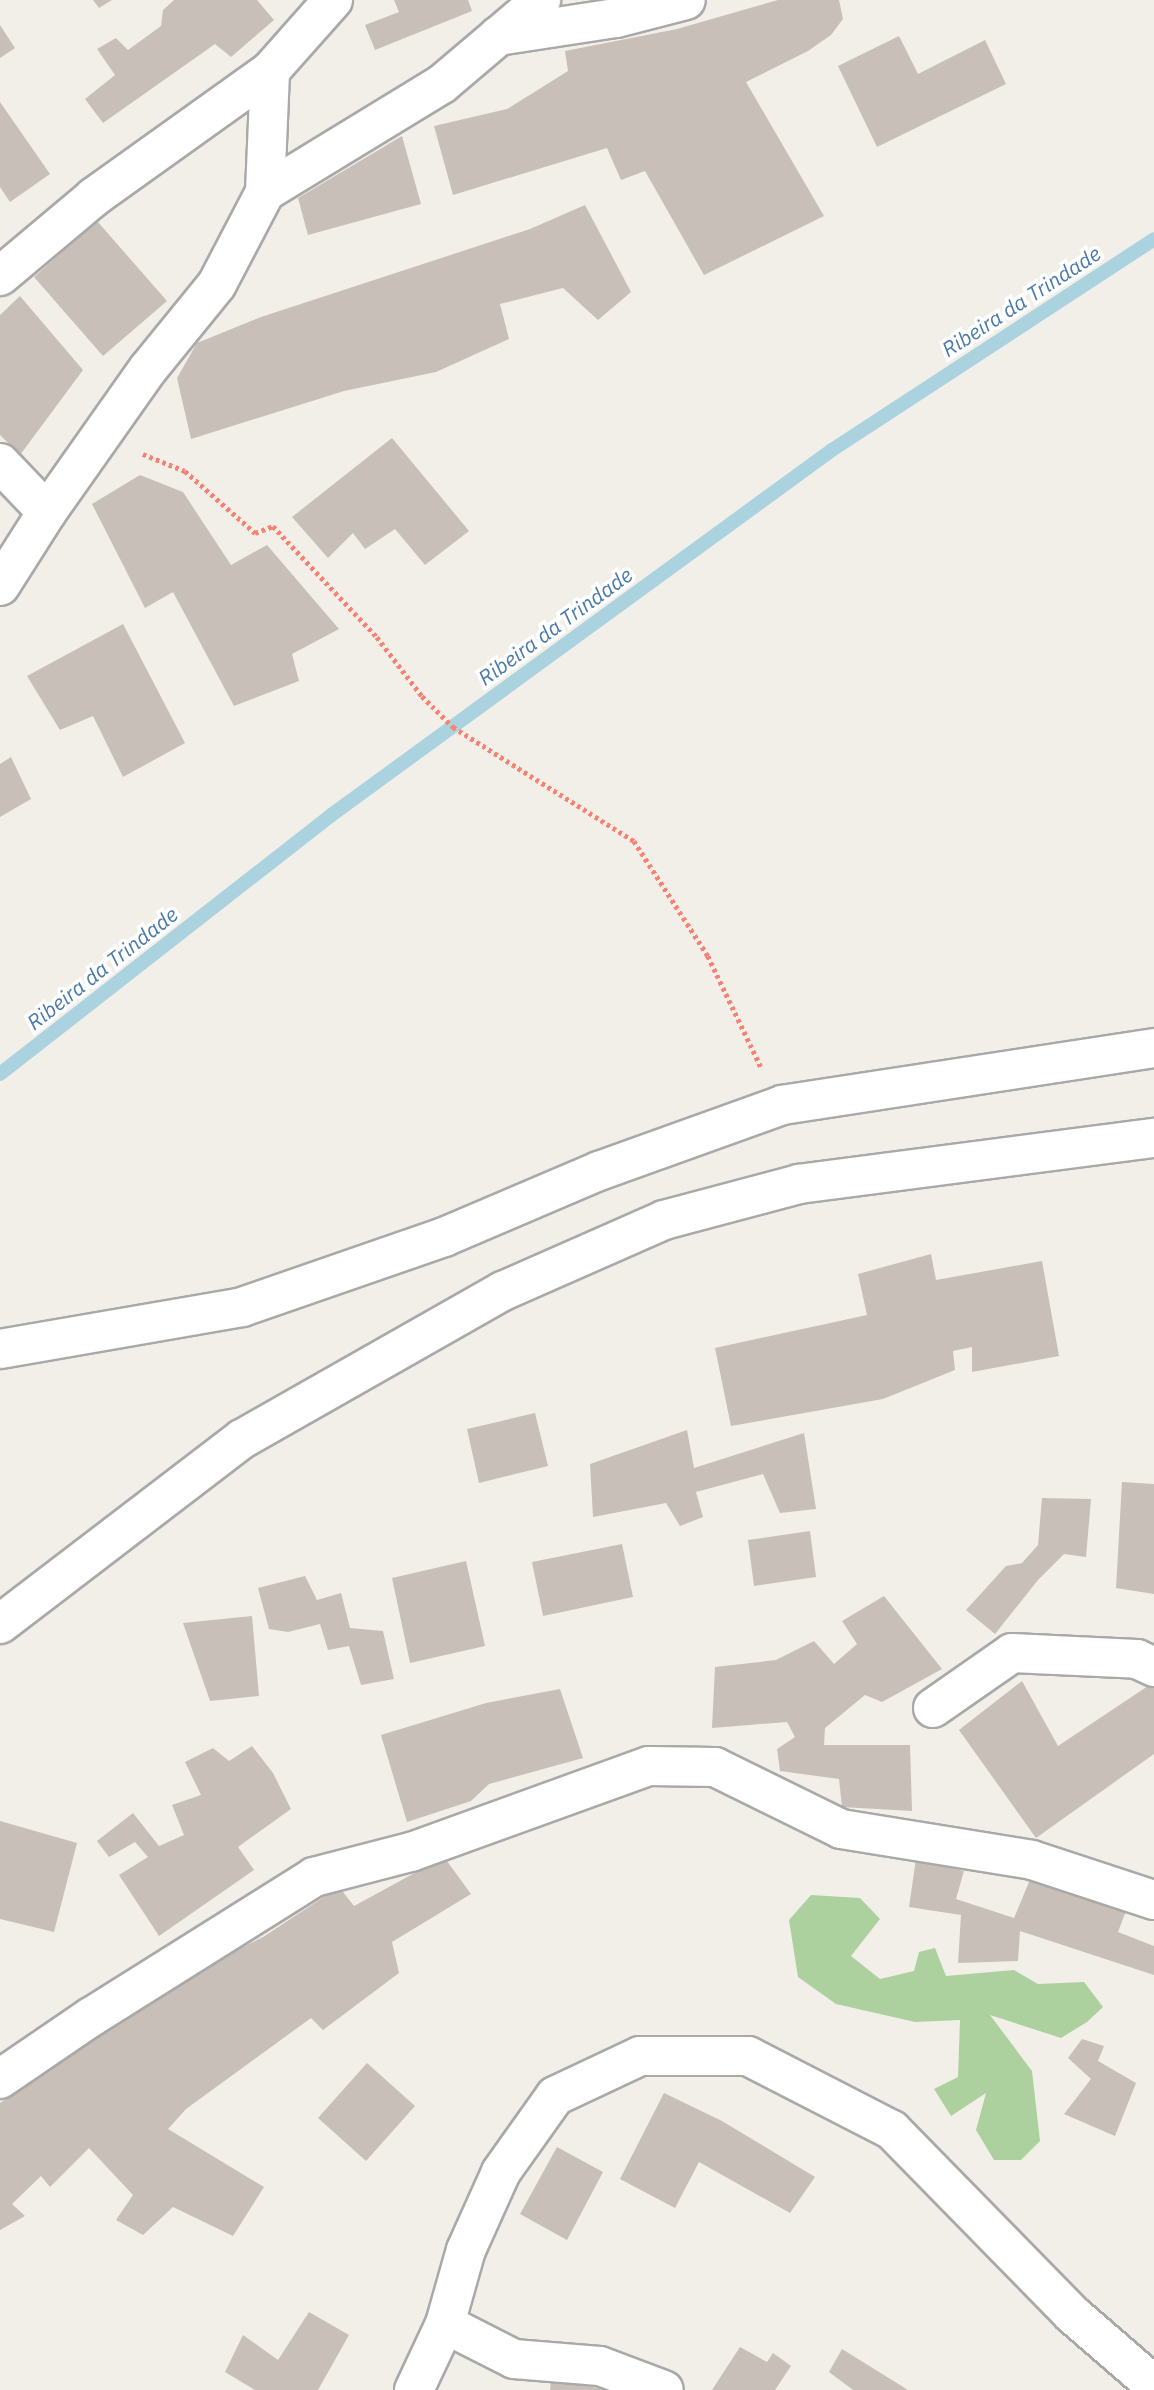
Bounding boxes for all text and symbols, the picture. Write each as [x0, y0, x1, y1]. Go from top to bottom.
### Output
water label: Ribeira da Trindade [937, 240, 1105, 362]
water label: Ribeira da Trindade [473, 562, 637, 690]
water label: Ribeira da Trindade [22, 901, 182, 1035]

